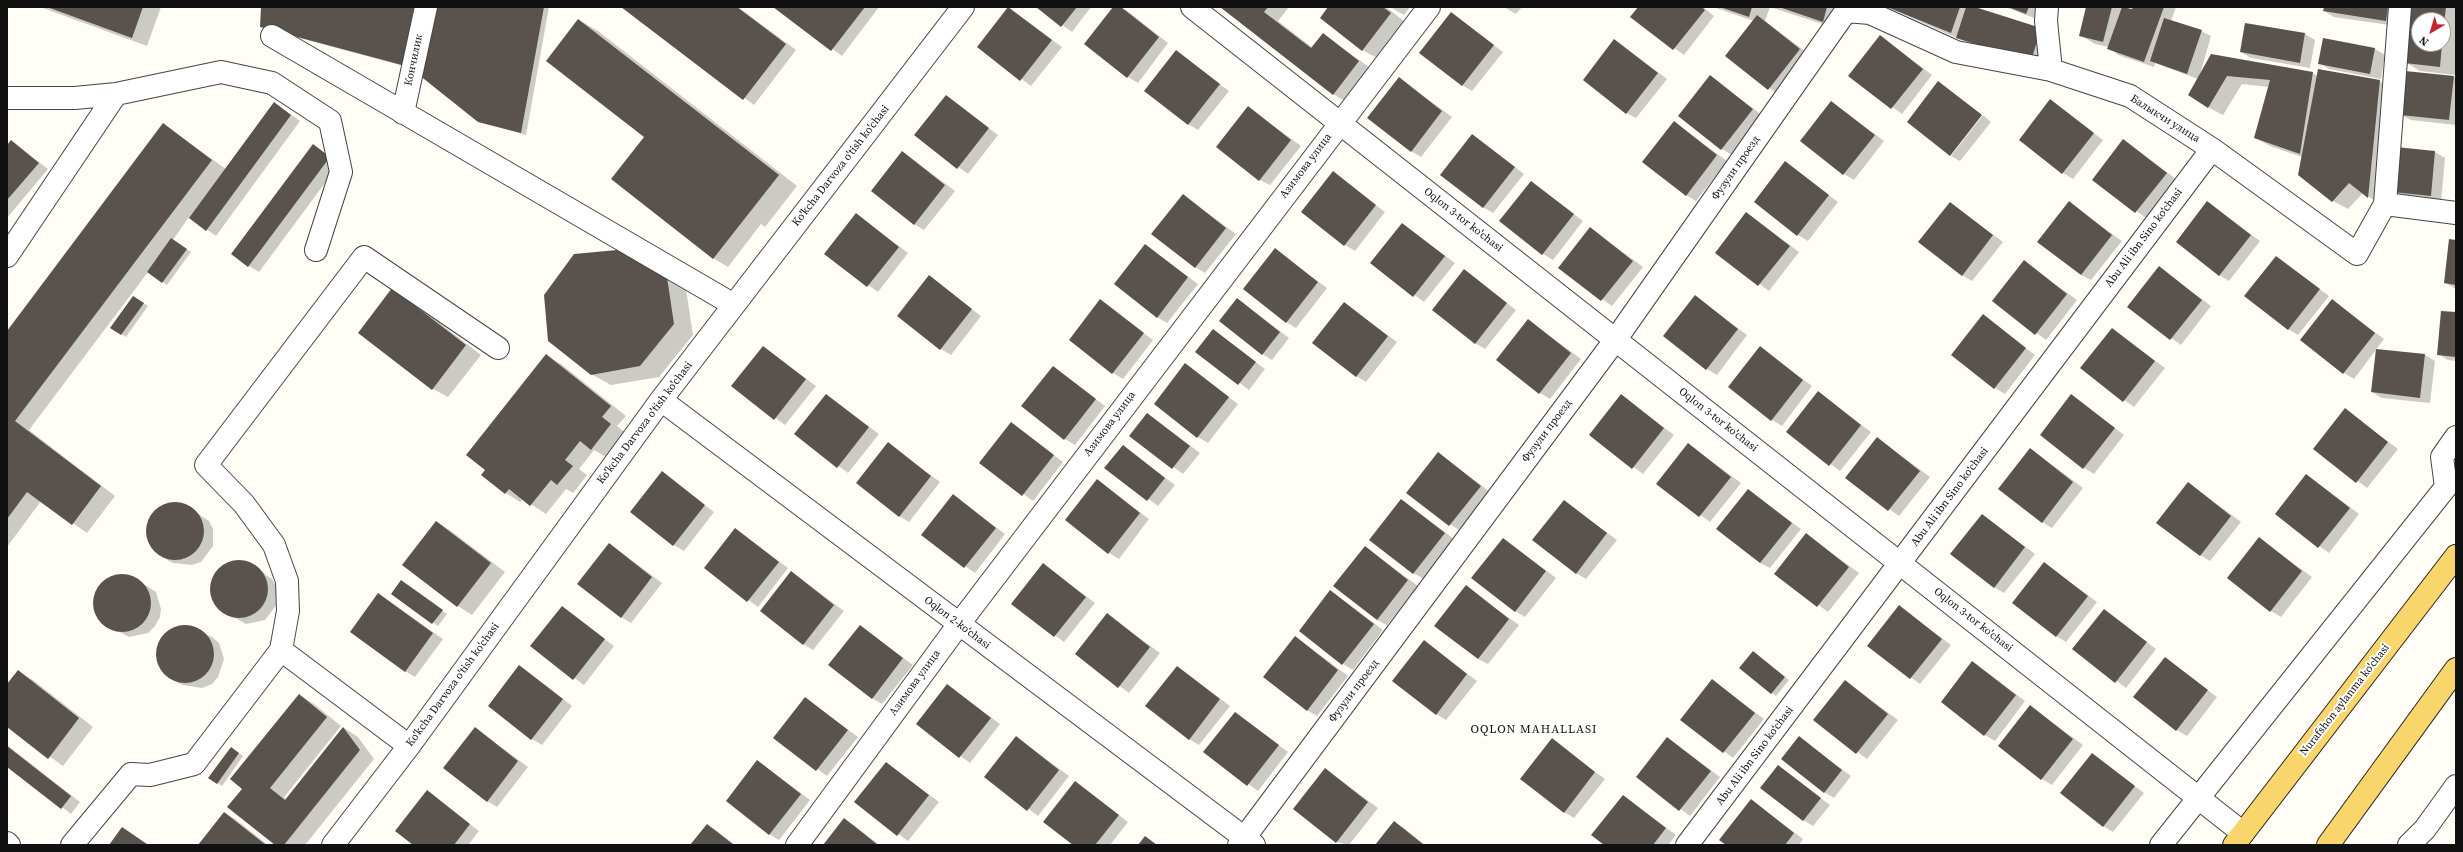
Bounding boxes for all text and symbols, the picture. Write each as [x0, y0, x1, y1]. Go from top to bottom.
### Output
north arrow [2411, 12, 2451, 52]
street label: Кончилик [402, 33, 426, 87]
text: N [2416, 33, 2432, 49]
street label: Балыкчи улица [2128, 92, 2202, 146]
street label: Ko'kcha Darvoza o'tish ko'chasi [790, 103, 892, 229]
street label: Азимова улица [1277, 131, 1335, 201]
street label: Фузули проезд [1709, 133, 1763, 203]
street label: Oqlon 3-tor ko'chasi [1421, 185, 1505, 255]
street label: Abu Ali ibn Sino koʻchasi [2102, 186, 2186, 290]
street label: Ko'kcha Darvoza o'tish ko'chasi [595, 359, 695, 487]
street label: Oqlon 3-tor ko'chasi [1676, 385, 1760, 455]
street label: Азимова улица [1081, 389, 1139, 459]
street label: Фузули проезд [1519, 397, 1575, 465]
street label: Abu Ali ibn Sino koʻchasi [1908, 445, 1992, 549]
street label: Oqlon 3-tor ko'chasi [1931, 585, 2015, 655]
street label: Oqlon 2-ko‘chasi [921, 594, 993, 652]
street label: Ko'kcha Darvoza o'tish ko'chasi [404, 620, 502, 750]
street label: Nurafshon aylanma ko'chasi [2297, 642, 2393, 758]
street label: Азимова улица [887, 648, 943, 718]
street label: Фузули проезд [1326, 657, 1382, 725]
street label: Abu Ali ibn Sino koʻchasi [1713, 704, 1797, 808]
district label: OQLON MAHALLASI [1470, 723, 1598, 737]

